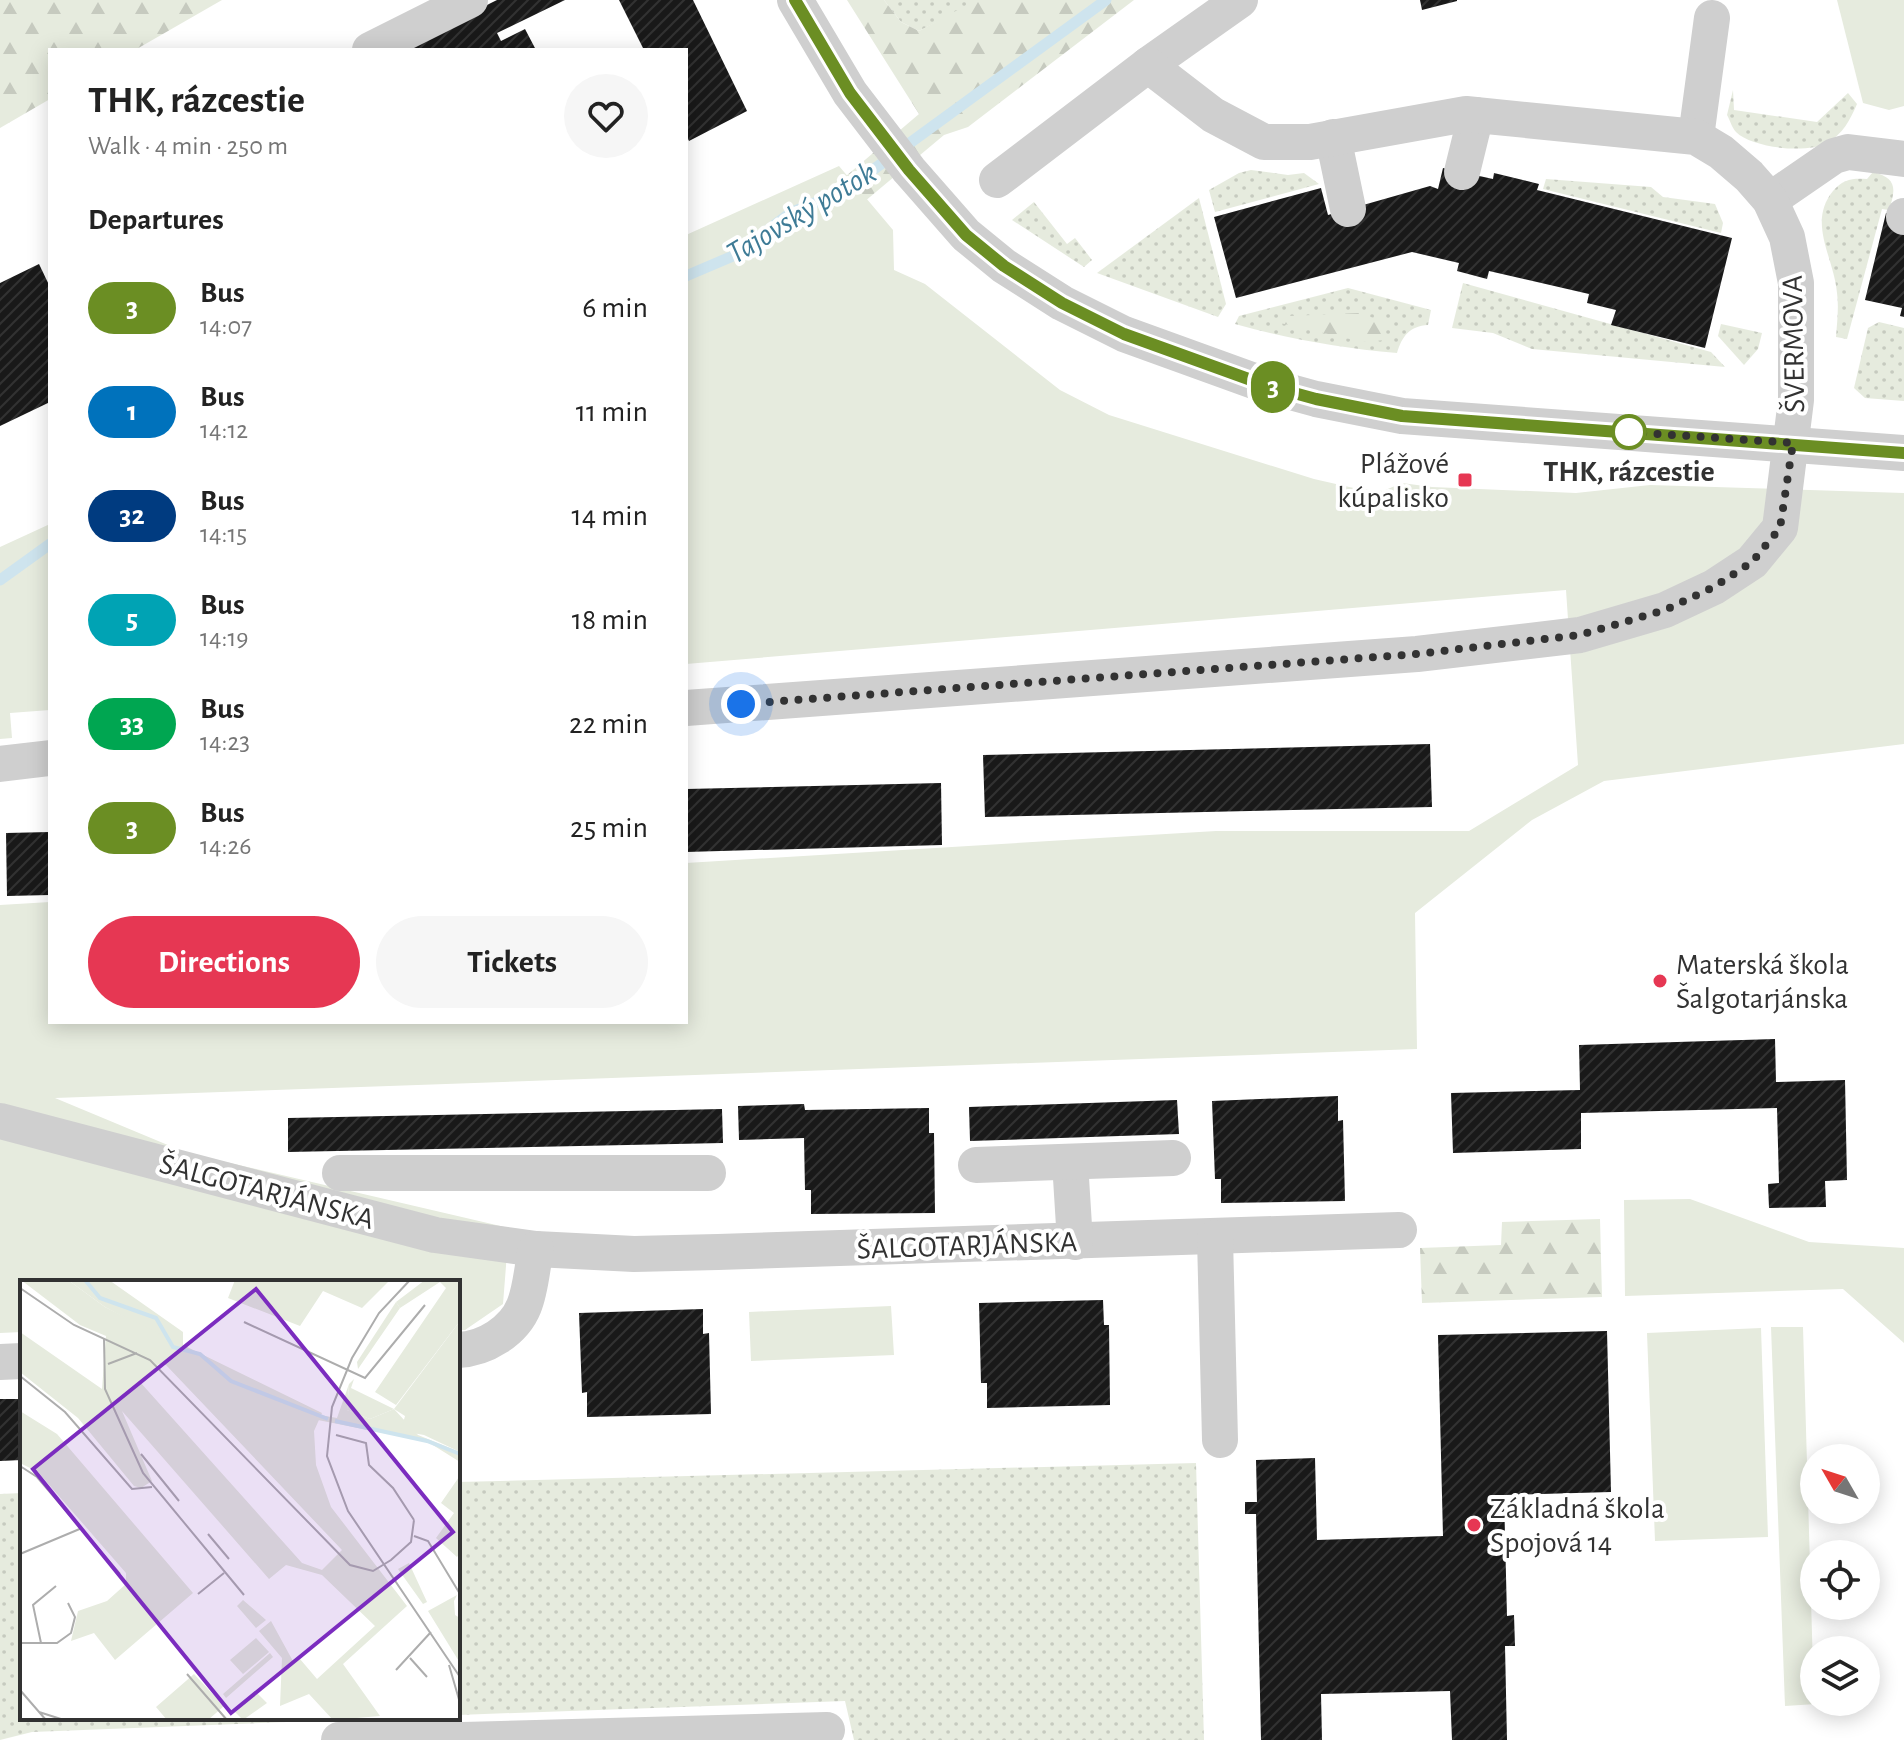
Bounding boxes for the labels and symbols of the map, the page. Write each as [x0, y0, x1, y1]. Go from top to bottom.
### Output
water label: Tajovský potok [721, 156, 882, 271]
street label: ŠVERMOVA [1776, 275, 1810, 413]
line badge: 3 [1247, 361, 1299, 413]
marker: THK, rázcestie [1612, 415, 1646, 449]
place label: Plážové kúpalisko [1337, 449, 1449, 513]
place label: THK, rázcestie [1543, 457, 1715, 487]
marker: Plážové kúpalisko [1456, 471, 1474, 489]
your location [721, 684, 761, 724]
place label: Materská škola Šalgotarjánska [1676, 950, 1849, 1014]
marker: Materská škola Šalgotarjánska [1651, 972, 1669, 990]
street label: ŠALGOTARJÁNSKA [156, 1147, 378, 1235]
street label: ŠALGOTARJÁNSKA [856, 1225, 1078, 1265]
inset map [20, 1280, 460, 1720]
north arrow [1800, 1444, 1880, 1524]
place label: Základná škola Spojová 14 [1490, 1494, 1665, 1558]
marker: Základná škola Spojová 14 [1465, 1516, 1483, 1534]

